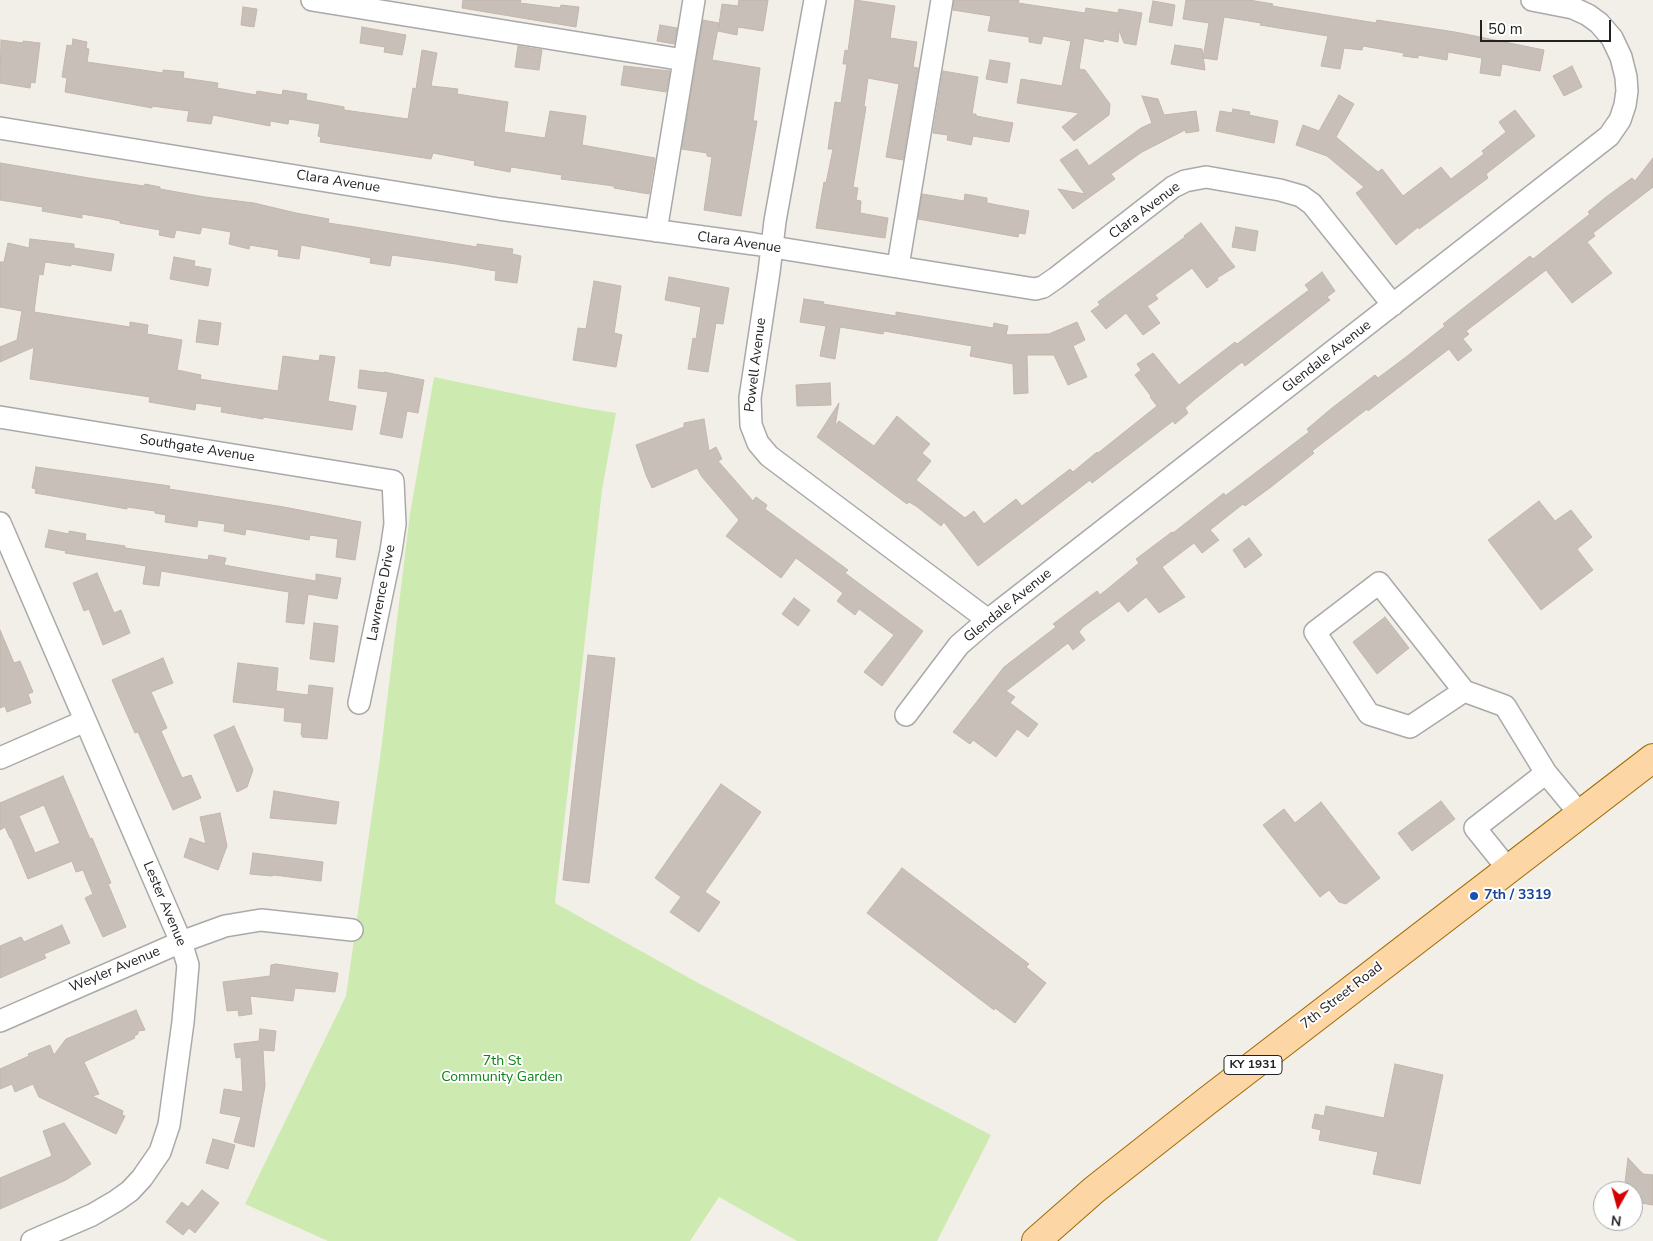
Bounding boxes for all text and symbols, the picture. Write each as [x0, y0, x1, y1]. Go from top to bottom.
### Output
scale bar [1483, 10, 1614, 42]
text: 50 m [1488, 19, 1523, 39]
street label: Clara Avenue [295, 167, 381, 197]
street label: Clara Avenue [1106, 179, 1184, 243]
street label: Clara Avenue [696, 229, 782, 257]
street label: Powell Avenue [742, 317, 770, 413]
street label: Glendale Avenue [1279, 317, 1375, 397]
street label: Southgate Avenue [138, 432, 256, 466]
street label: Lawrence Drive [364, 543, 400, 643]
street label: Glendale Avenue [961, 565, 1055, 647]
street label: Lester Avenue [139, 859, 189, 949]
place label: 7th / 3319 [1484, 888, 1552, 904]
marker: 7th / 3319 [1468, 890, 1480, 902]
street label: Weyler Avenue [67, 943, 163, 997]
street label: 7th Street Road [1298, 959, 1386, 1033]
park label: 7th St Community Garden [441, 1054, 563, 1086]
road number: KY 1931 [1224, 1056, 1282, 1074]
north arrow [1593, 1181, 1643, 1231]
text: N [1610, 1210, 1623, 1230]

